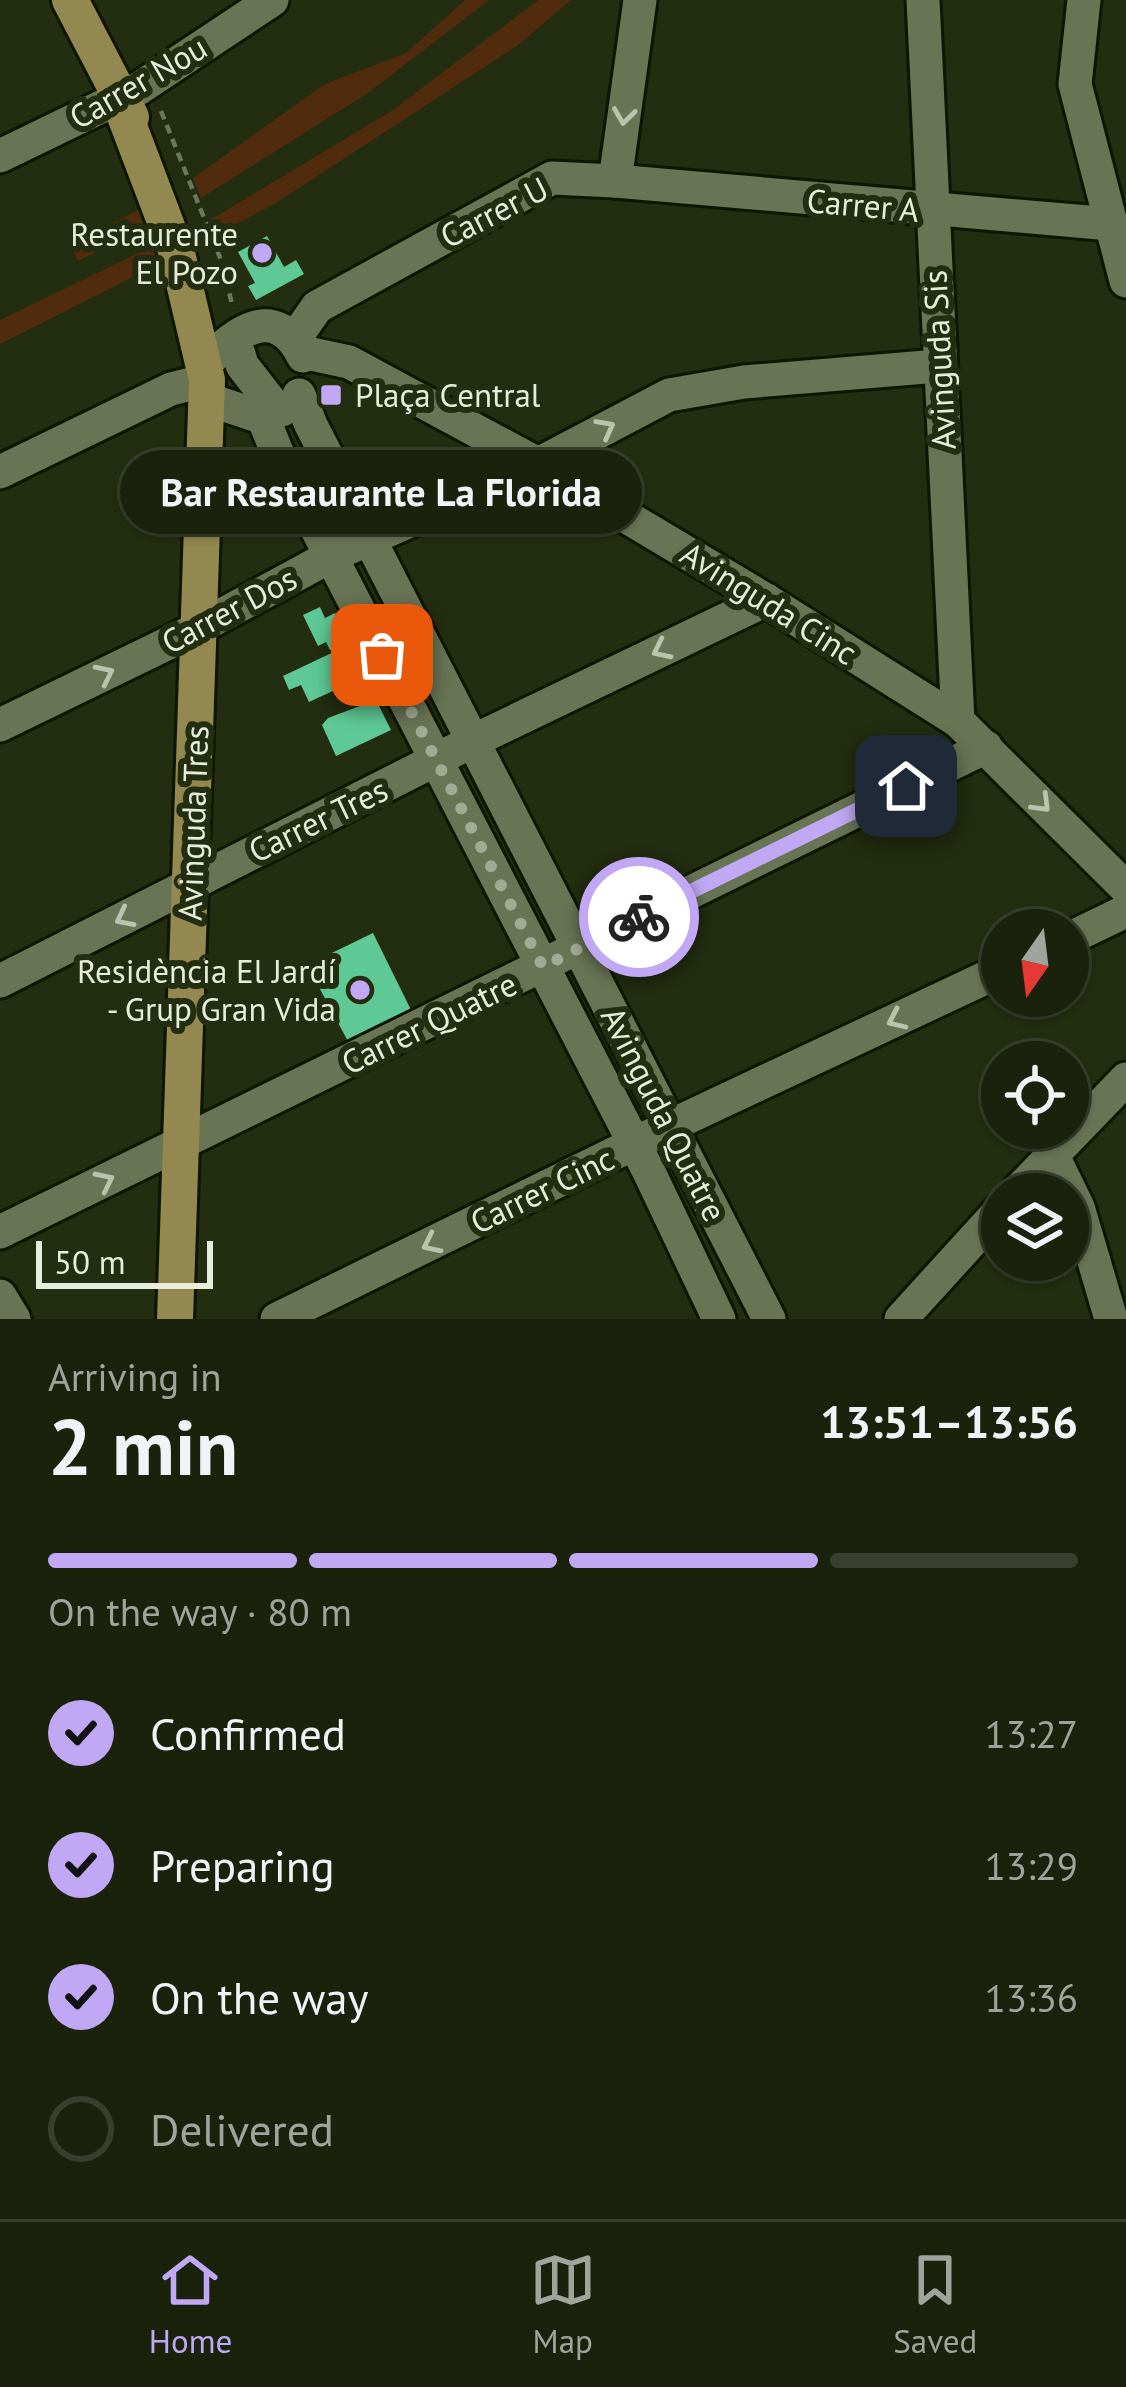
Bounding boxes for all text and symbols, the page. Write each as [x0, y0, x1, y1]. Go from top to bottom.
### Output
street label: Carrer Nou [61, 25, 214, 138]
one-way arrow [611, 106, 637, 126]
street label: Carrer U [433, 166, 555, 257]
street label: Carrer A [805, 178, 921, 231]
place label: Restaurente El Pozo [70, 212, 238, 293]
marker: Restaurente El Pozo [249, 240, 275, 266]
street label: Avinguda Sis [912, 269, 965, 451]
place label: Plaça Central [355, 373, 541, 416]
marker: Plaça Central [318, 382, 344, 408]
one-way arrow [594, 419, 615, 443]
callout: Bar Restaurante La Florida [121, 451, 643, 535]
text: Bar Restaurante La Florida [160, 466, 602, 517]
street label: Avinguda Cinc [673, 531, 865, 674]
street label: Carrer Dos [154, 556, 304, 663]
pin [331, 604, 433, 706]
icon: bag [349, 622, 415, 688]
one-way arrow [652, 636, 673, 660]
one-way arrow [93, 664, 114, 688]
street label: Avinguda Tres [168, 725, 217, 921]
pin [855, 735, 957, 837]
icon: home [873, 753, 939, 819]
street label: Carrer Tres [241, 767, 394, 872]
one-way arrow [1028, 790, 1050, 812]
courier [579, 857, 699, 977]
icon: bike [606, 884, 672, 950]
one-way arrow [115, 904, 136, 928]
north arrow [981, 909, 1089, 1017]
map controls [981, 909, 1089, 1281]
place label: Residència El Jardí - Grup Gran Vida [77, 949, 336, 1030]
street label: Carrer Quatre [334, 962, 523, 1083]
marker: Residència El Jardí - Grup Gran Vida [347, 977, 373, 1003]
street label: Avinguda Quatre [592, 999, 737, 1228]
one-way arrow [887, 1006, 908, 1029]
button: locate [981, 1041, 1089, 1149]
street label: Carrer Cinc [463, 1136, 621, 1243]
one-way arrow [93, 1172, 114, 1196]
button: layers [981, 1173, 1089, 1281]
one-way arrow [422, 1230, 444, 1253]
scale bar [36, 1235, 213, 1288]
text: 50 m [54, 1240, 126, 1283]
text: Arriving in [48, 1351, 222, 1402]
text: 13:51–13:56 [820, 1392, 1078, 1450]
text: 2 min [48, 1396, 238, 1497]
text: On the way · 80 m [48, 1586, 352, 1637]
icon: check [48, 1700, 114, 1766]
text: Confirmed [150, 1704, 346, 1762]
text: 13:27 [984, 1708, 1078, 1759]
icon: check [48, 1832, 114, 1898]
text: Preparing [150, 1836, 335, 1894]
text: 13:29 [984, 1840, 1078, 1891]
icon: check [48, 1964, 114, 2030]
text: On the way [150, 1968, 369, 2026]
text: 13:36 [984, 1972, 1078, 2023]
text: Delivered [150, 2100, 334, 2158]
tab: Home [149, 2247, 232, 2362]
tab: Map [530, 2247, 596, 2362]
tab: Saved [893, 2247, 977, 2362]

